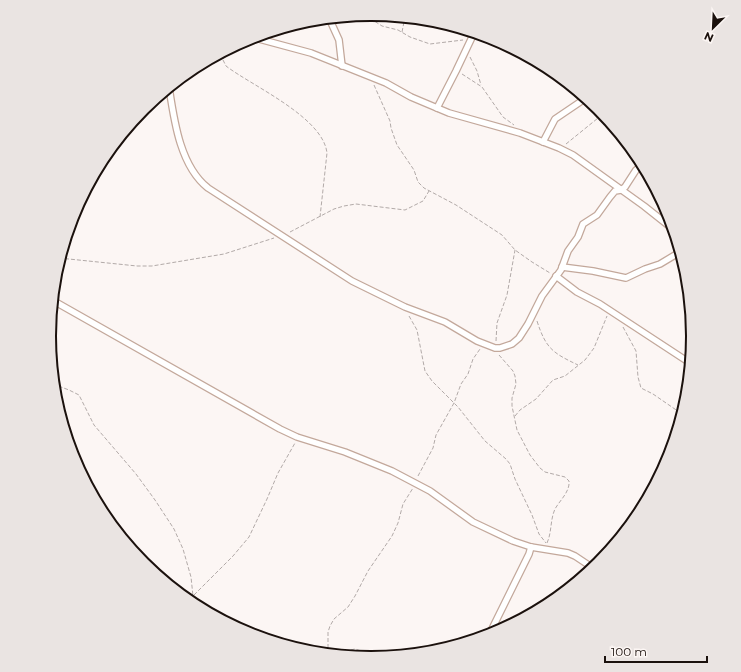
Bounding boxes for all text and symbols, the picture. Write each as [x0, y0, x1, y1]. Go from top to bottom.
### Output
north arrow [693, 8, 733, 48]
text: N [702, 29, 716, 45]
scale bar [605, 638, 707, 664]
text: 100 m [611, 644, 647, 659]

